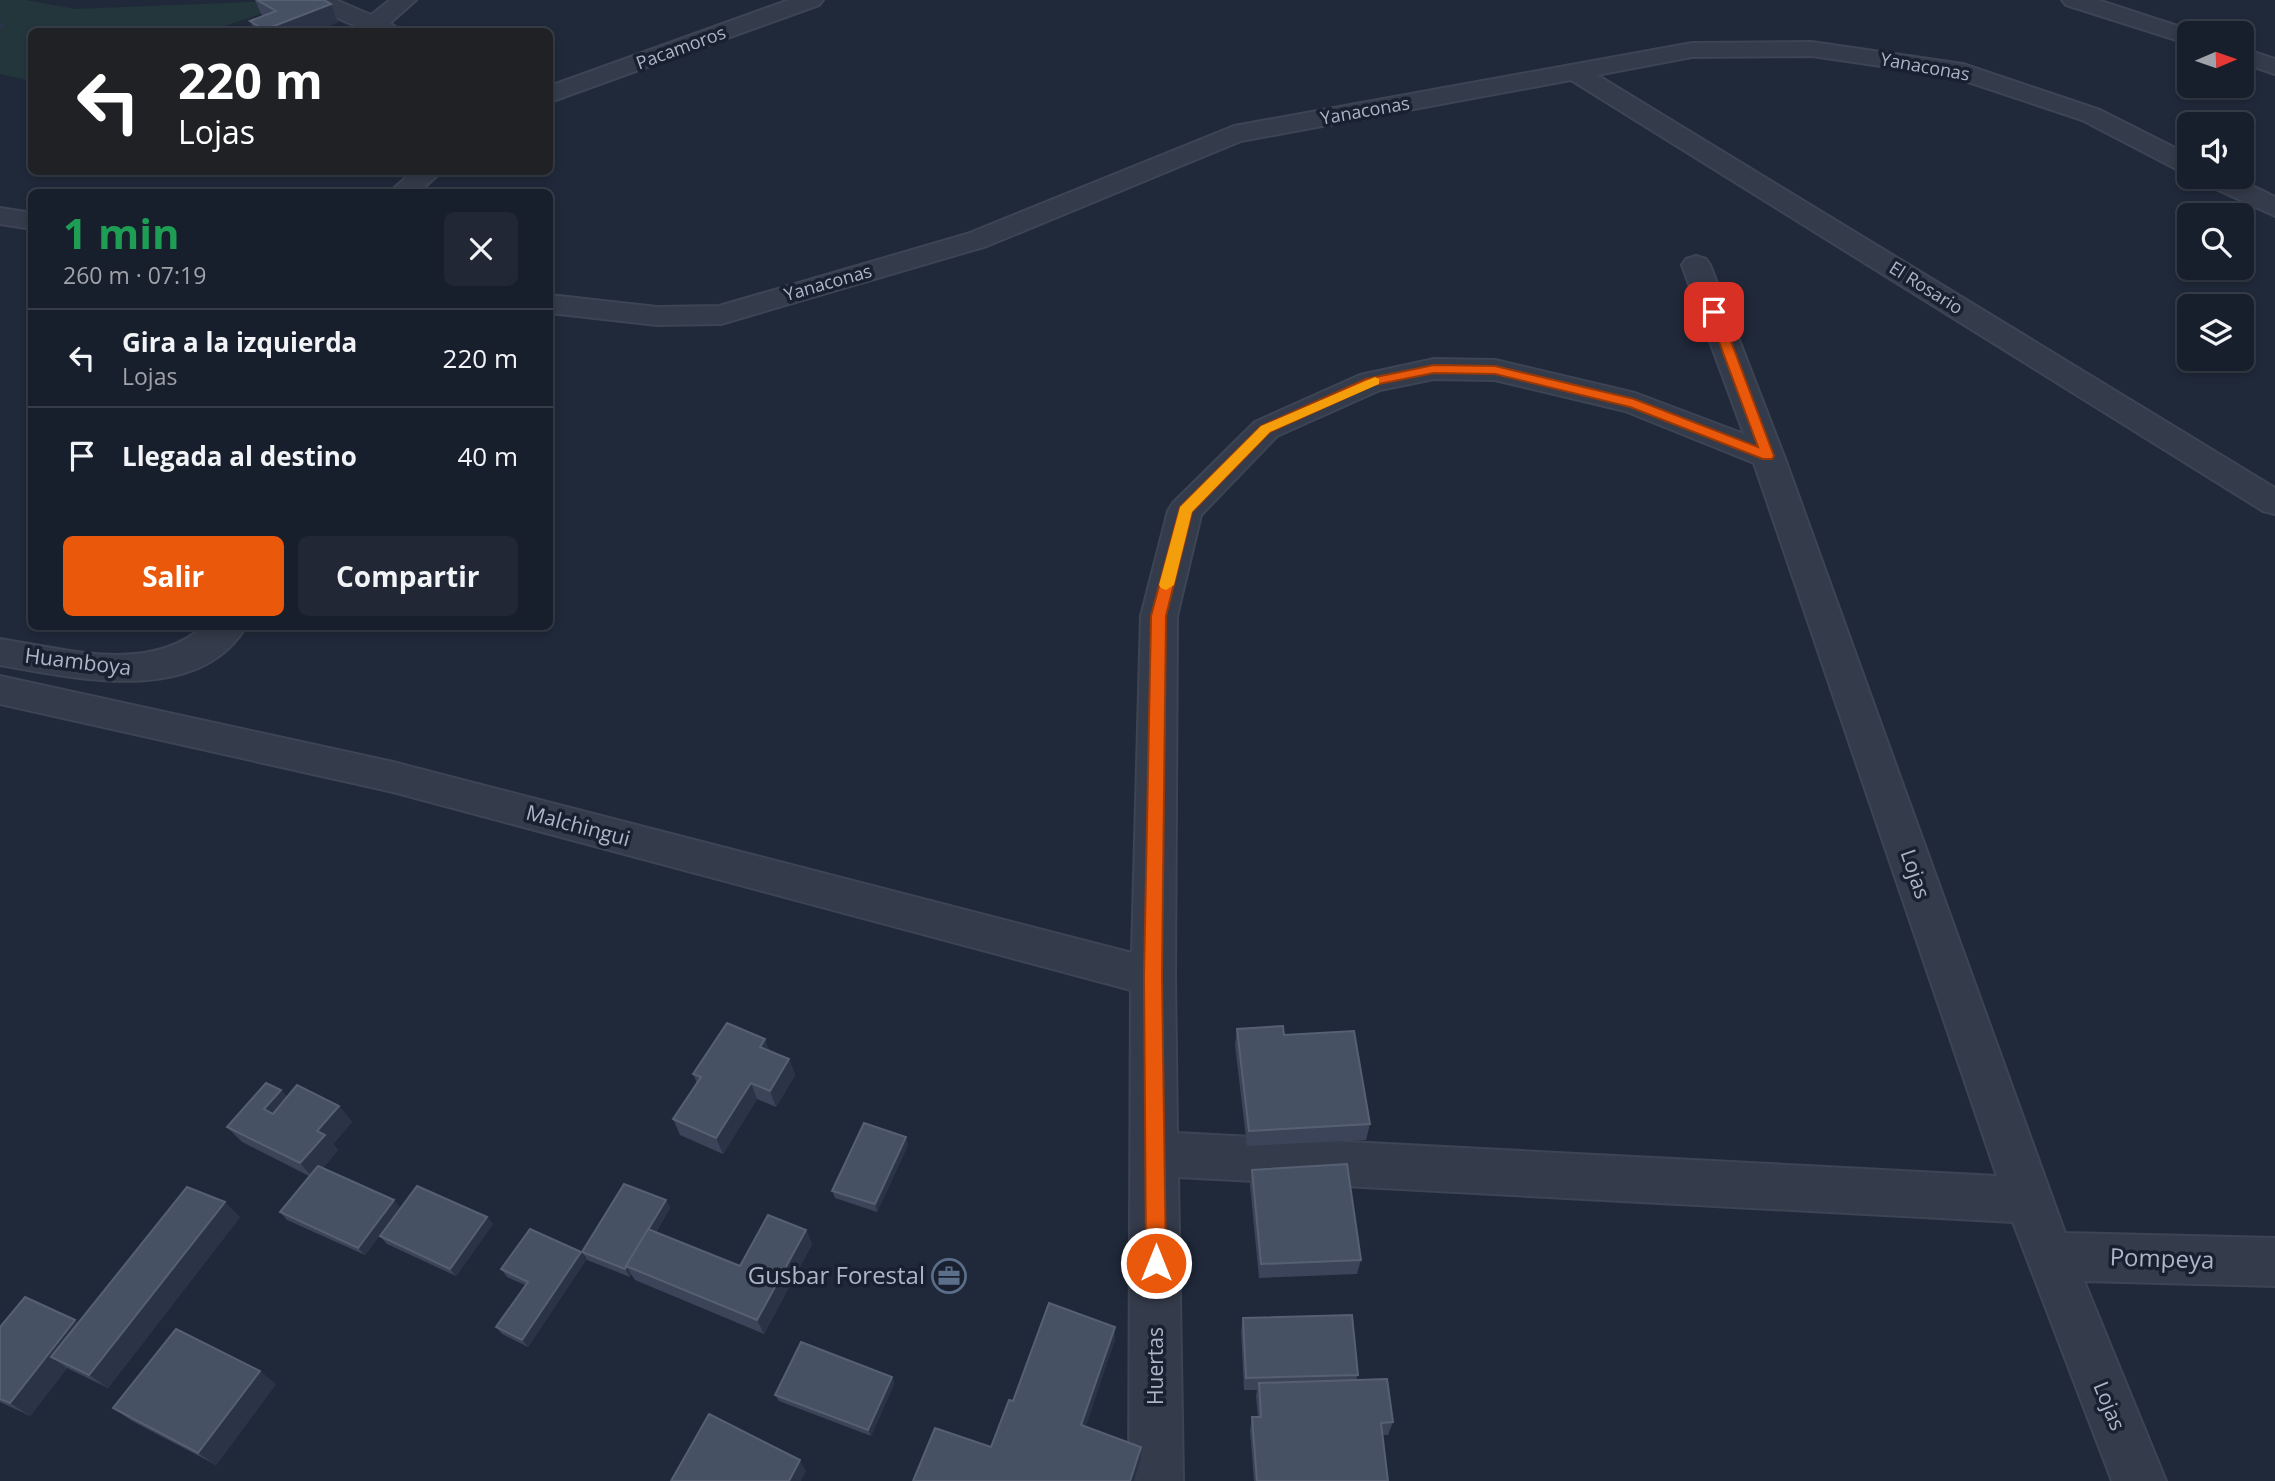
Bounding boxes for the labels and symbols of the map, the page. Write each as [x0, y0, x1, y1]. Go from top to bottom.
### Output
street label: Pacamoros [633, 20, 729, 74]
north arrow [2177, 21, 2254, 98]
street label: Yanaconas [1879, 46, 1972, 86]
street label: Yanaconas [1318, 90, 1411, 130]
street label: El Rosario [1885, 255, 1968, 319]
street label: Yanaconas [781, 258, 874, 306]
pin [1684, 282, 1744, 342]
street label: Huamboya [23, 641, 133, 681]
street label: Malchingui [523, 798, 633, 852]
street label: Lojas [1894, 845, 1937, 902]
position arrow [1119, 1226, 1193, 1300]
street label: Pompeya [2109, 1239, 2215, 1276]
office icon: Gusbar Forestal [930, 1257, 968, 1295]
place label: Gusbar Forestal [748, 1258, 925, 1291]
street label: Huertas [1141, 1327, 1169, 1405]
street label: Lojas [2087, 1377, 2132, 1434]

